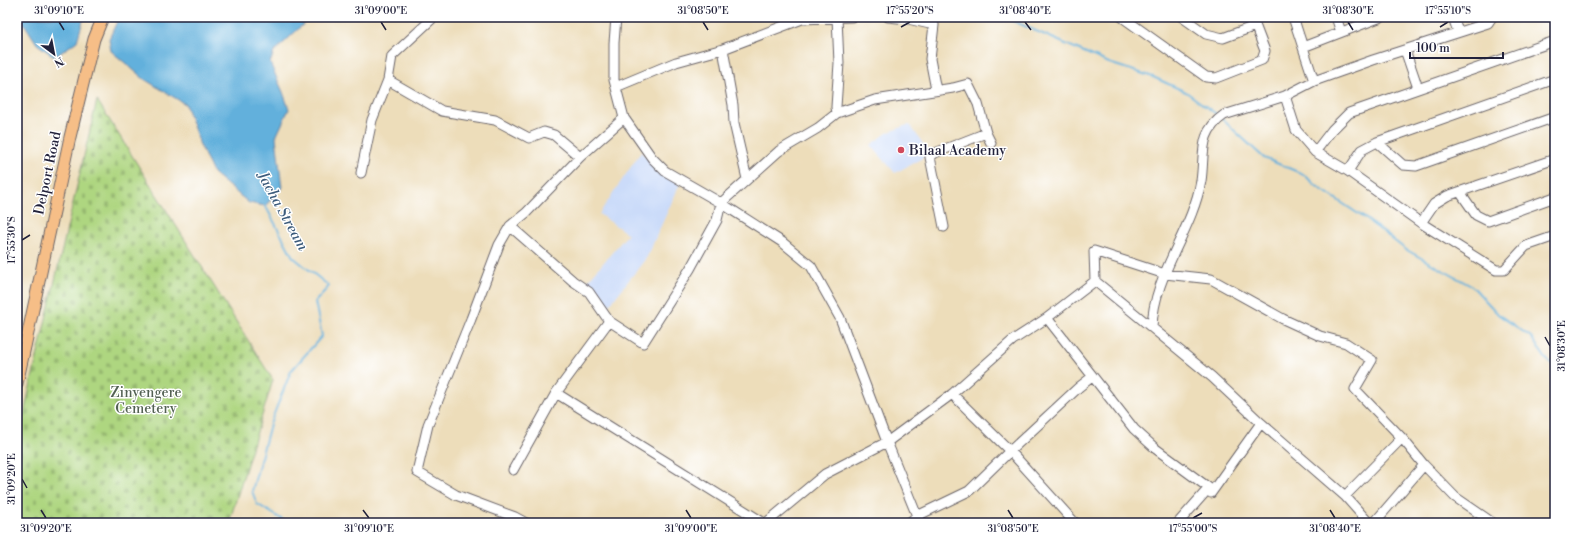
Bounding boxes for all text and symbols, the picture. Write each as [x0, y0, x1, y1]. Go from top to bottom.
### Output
text: 31°09'10"E [34, 5, 84, 17]
text: 31°09'00"E [355, 5, 407, 17]
text: 31°08'50"E [677, 5, 729, 17]
text: 17°55'20"S [886, 5, 934, 17]
text: 31°08'40"E [999, 5, 1051, 17]
text: 31°08'30"E [1322, 5, 1374, 17]
text: 17°55'10"S [1425, 5, 1471, 17]
north arrow [34, 34, 74, 74]
scale bar [1410, 34, 1503, 60]
text: 100 m [1416, 41, 1450, 56]
text: N [51, 53, 66, 70]
street label: Delport Road [30, 130, 66, 217]
place label: Bilaal Academy [908, 142, 1006, 160]
marker: Bilaal Academy [896, 145, 906, 155]
water label: Jacha Stream [252, 167, 312, 255]
text: 17°55'30"S [6, 216, 18, 264]
text: 31°08'30"E [1556, 320, 1568, 372]
park label: Zinyengere Cemetery [110, 384, 182, 418]
text: 31°09'20"E [6, 453, 18, 505]
text: 31°09'20"E [20, 523, 72, 535]
text: 31°09'10"E [344, 523, 394, 535]
text: 31°09'00"E [665, 523, 717, 535]
text: 31°08'50"E [987, 523, 1039, 535]
text: 17°55'00"S [1169, 523, 1218, 535]
text: 31°08'40"E [1309, 523, 1361, 535]

